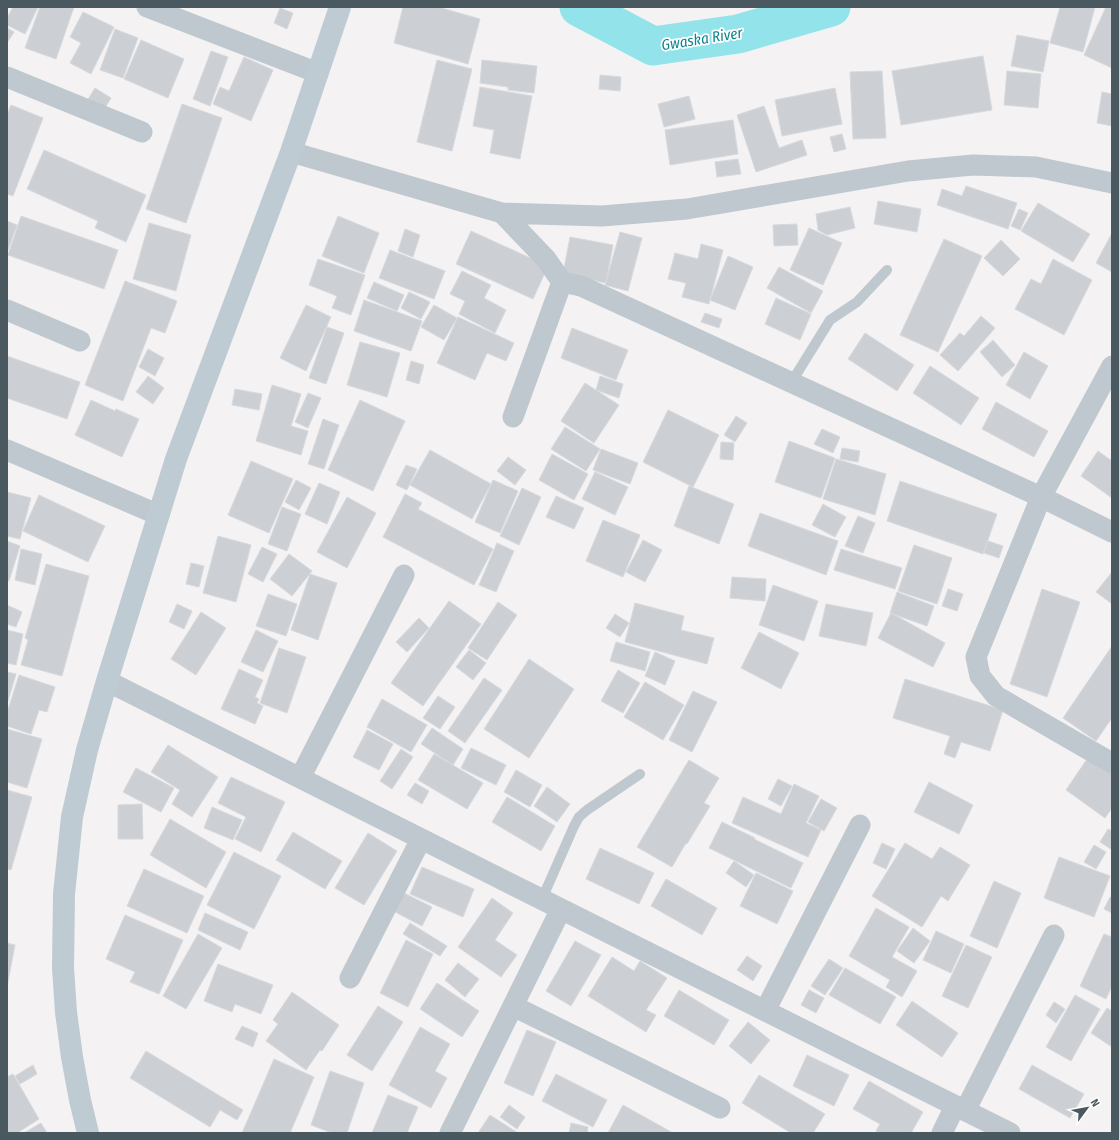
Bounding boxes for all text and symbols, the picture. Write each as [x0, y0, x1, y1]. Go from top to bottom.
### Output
water label: Gwaska River [660, 24, 745, 54]
north arrow [1067, 1088, 1107, 1128]
text: N [1088, 1097, 1102, 1109]

